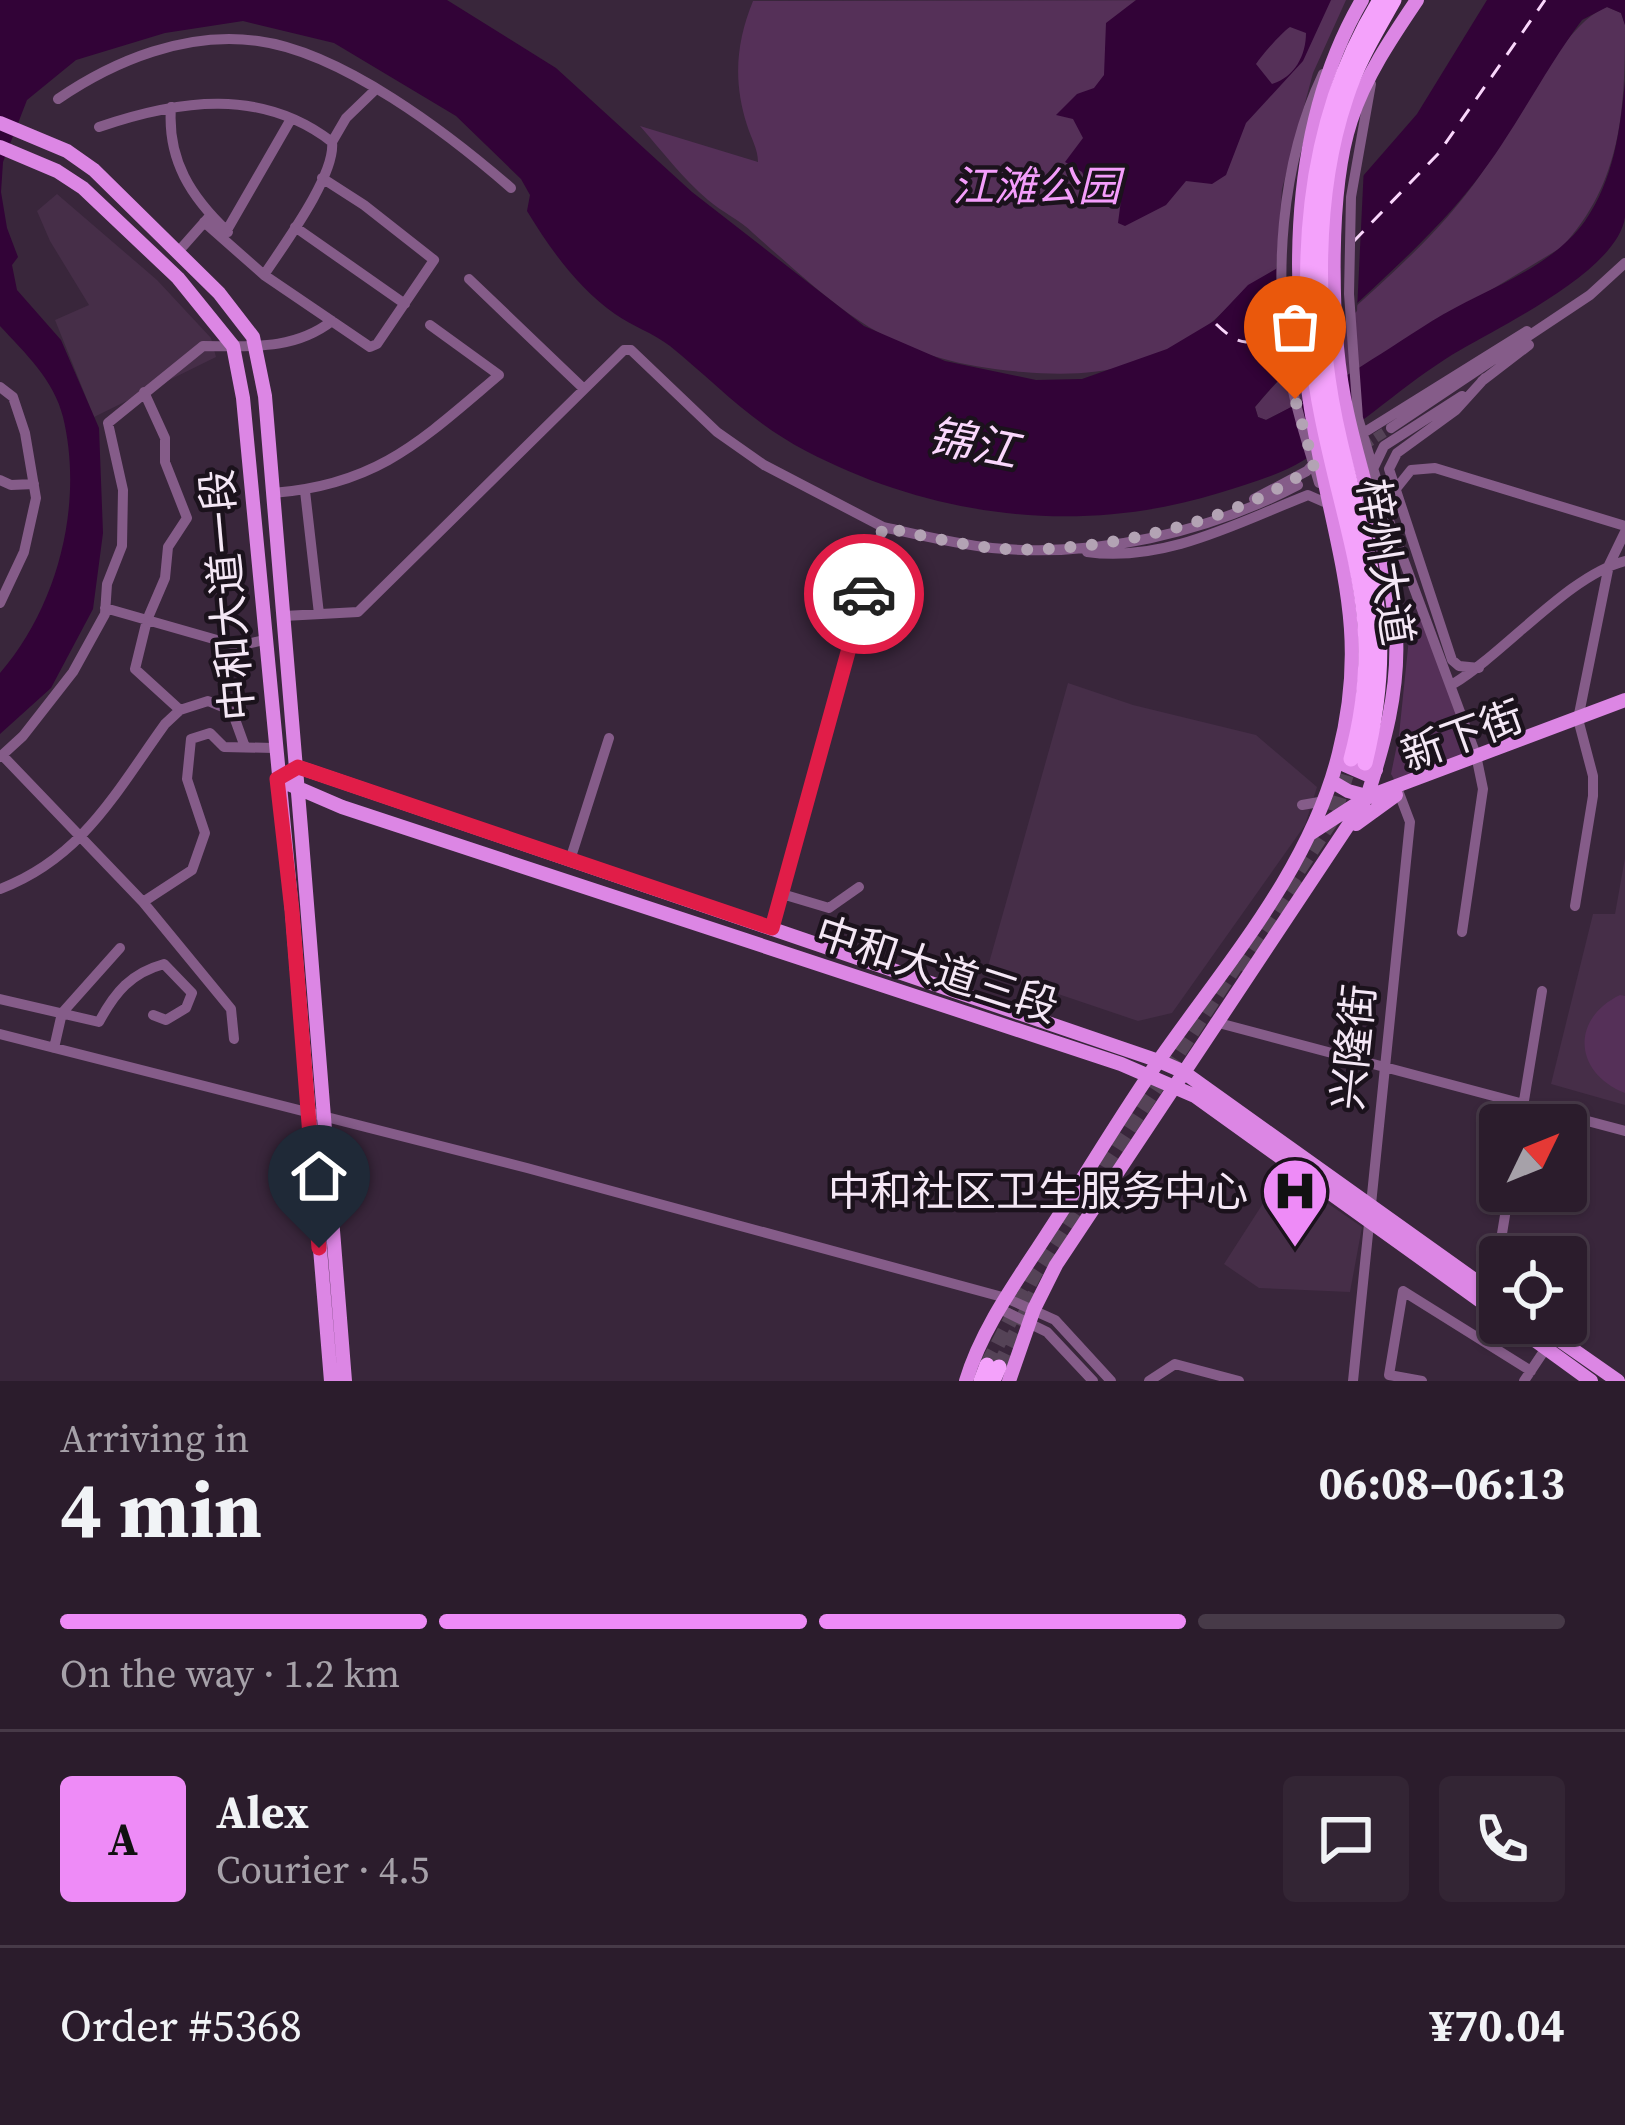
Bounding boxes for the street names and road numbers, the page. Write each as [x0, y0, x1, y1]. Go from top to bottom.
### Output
street label: 中和大道一段 [187, 467, 267, 723]
street label: 梓州大道 [1344, 474, 1428, 650]
street label: 新下街 [1393, 686, 1531, 784]
street label: 中和大道三段 [808, 902, 1066, 1036]
street label: 兴隆街 [1318, 981, 1388, 1113]

